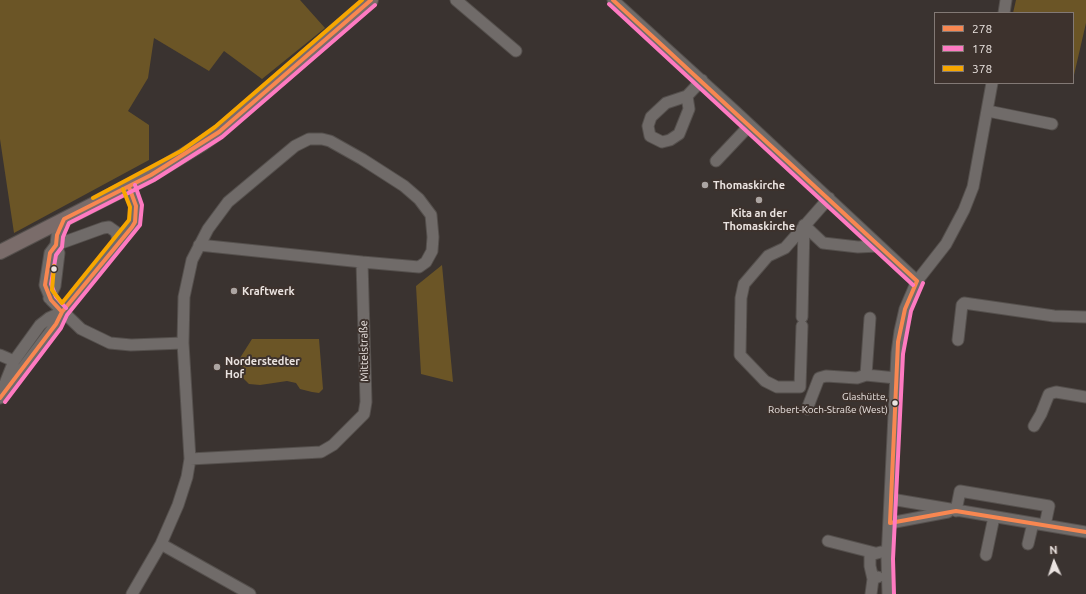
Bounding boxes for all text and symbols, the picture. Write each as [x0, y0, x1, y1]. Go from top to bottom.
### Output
legend [934, 12, 1074, 84]
text: 278 [972, 22, 992, 35]
text: 178 [972, 42, 992, 55]
text: 378 [972, 62, 992, 75]
place label: Thomaskirche [713, 178, 785, 192]
marker: Thomaskirche [700, 180, 710, 190]
marker: Kita an der Thomaskirche [754, 195, 764, 205]
place label: Kita an der Thomaskirche [723, 206, 795, 232]
unlabelled marker [49, 264, 59, 274]
place label: Kraftwerk [242, 284, 295, 298]
marker: Kraftwerk [229, 286, 239, 296]
street label: Mittelstraße [357, 320, 371, 382]
place label: Norderstedter Hof [225, 354, 300, 380]
marker: Norderstedter Hof [212, 362, 222, 372]
place label: Glashütte, Robert-Koch-Straße (West) [768, 391, 888, 414]
marker: Glashütte, Robert-Koch-Straße (West) [890, 398, 900, 408]
north arrow [1034, 542, 1074, 582]
text: N [1049, 544, 1058, 556]

